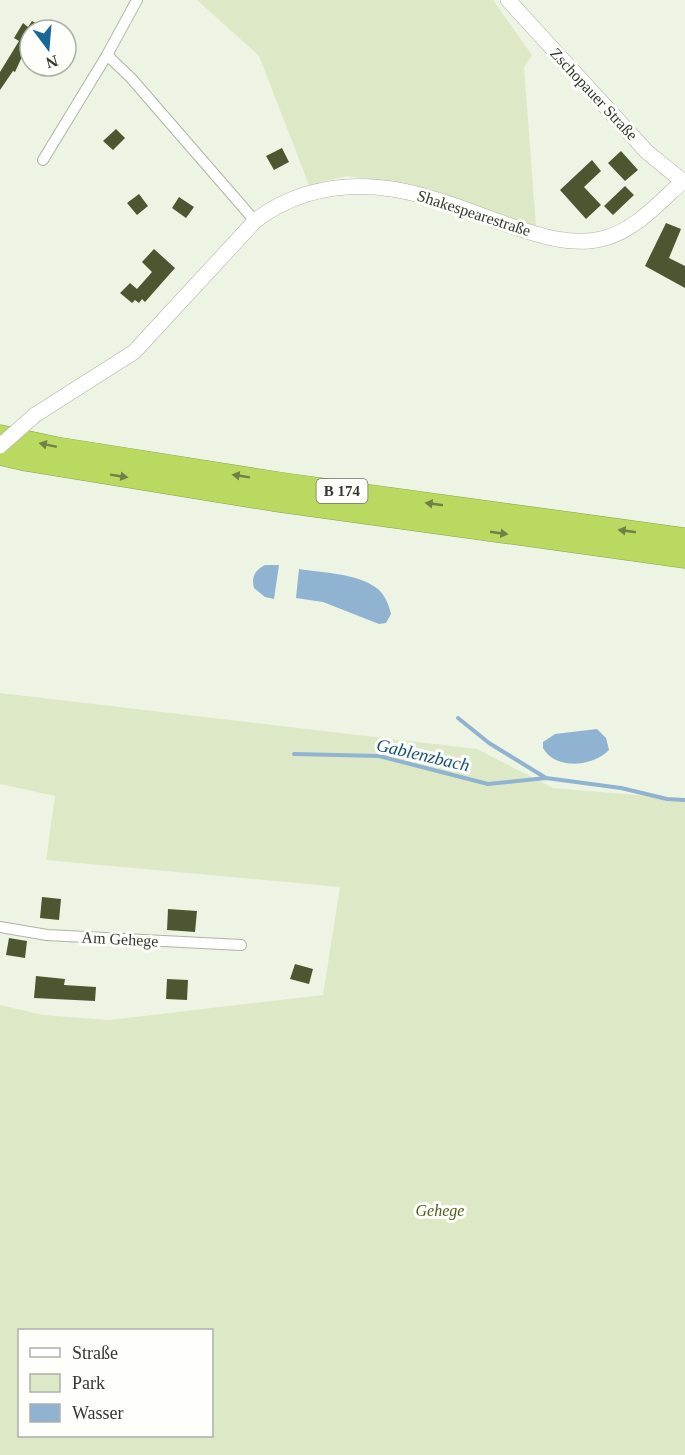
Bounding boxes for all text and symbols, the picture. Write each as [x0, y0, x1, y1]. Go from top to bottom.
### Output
north arrow [18, 18, 78, 78]
street label: Zschopauer Straße [546, 44, 641, 144]
text: N [44, 52, 60, 72]
street label: Shakespearestraße [415, 187, 533, 240]
one-way arrow [39, 440, 58, 450]
one-way arrow [110, 472, 129, 481]
one-way arrow [231, 472, 250, 481]
road number: B 174 [316, 479, 368, 503]
one-way arrow [424, 499, 443, 509]
one-way arrow [617, 526, 636, 535]
one-way arrow [490, 528, 509, 537]
water label: Gablenzbach [374, 735, 472, 775]
street label: Am Gehege [81, 929, 159, 950]
park label: Gehege [416, 1202, 464, 1220]
legend [18, 1329, 213, 1437]
text: Straße [72, 1343, 118, 1363]
text: Park [72, 1373, 105, 1393]
text: Wasser [72, 1403, 124, 1423]

